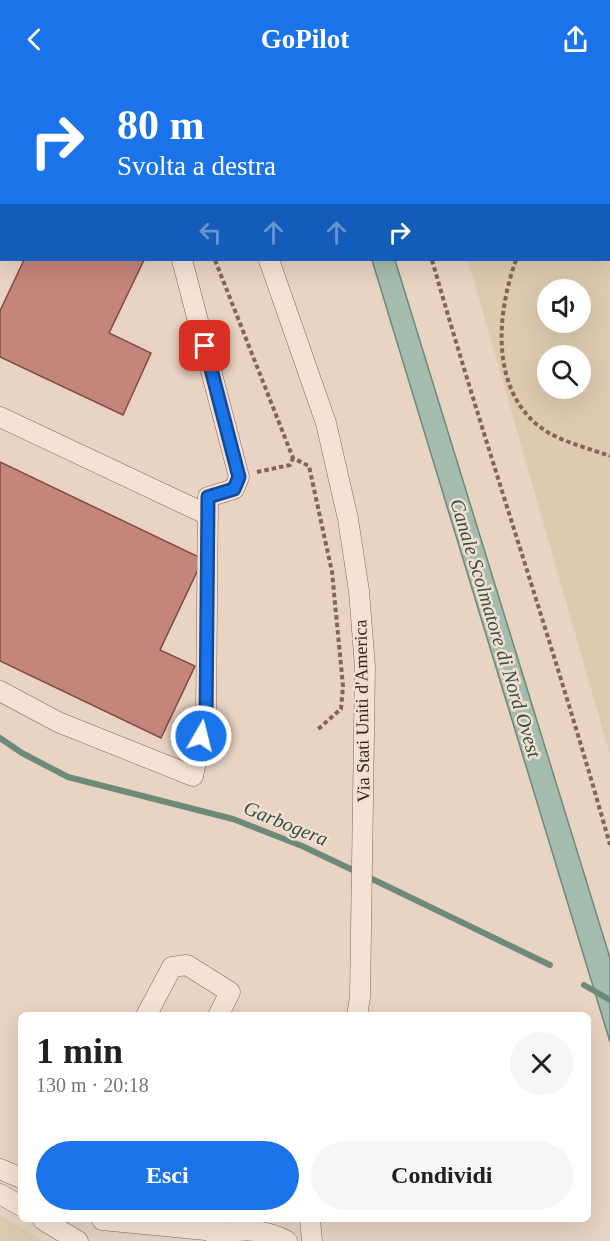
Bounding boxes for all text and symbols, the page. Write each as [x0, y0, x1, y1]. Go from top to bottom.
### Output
icon: back [18, 23, 51, 56]
icon: share [559, 23, 592, 56]
text: GoPilot [261, 24, 349, 54]
icon: right [18, 102, 96, 180]
text: 80 m [117, 102, 205, 148]
text: Svolta a destra [117, 151, 276, 181]
icon: left [194, 216, 227, 249]
icon: ahead [257, 216, 290, 249]
icon: ahead [320, 216, 353, 249]
icon: right [383, 216, 416, 249]
map controls [537, 279, 591, 399]
button: sound [537, 279, 591, 333]
pin [179, 320, 230, 371]
icon: arrive [188, 329, 221, 362]
button: search [537, 345, 591, 399]
water label: Canale Scolmatore di Nord Ovest [446, 496, 546, 761]
street label: Via Stati Uniti d'America [350, 620, 374, 802]
position arrow [169, 704, 233, 768]
water label: Garbogera [240, 796, 331, 851]
text: 1 min [36, 1031, 123, 1071]
button: close [510, 1032, 573, 1095]
text: 130 m · 20:18 [36, 1074, 149, 1096]
button: Esci [36, 1141, 299, 1210]
button: Condividi [311, 1141, 573, 1210]

